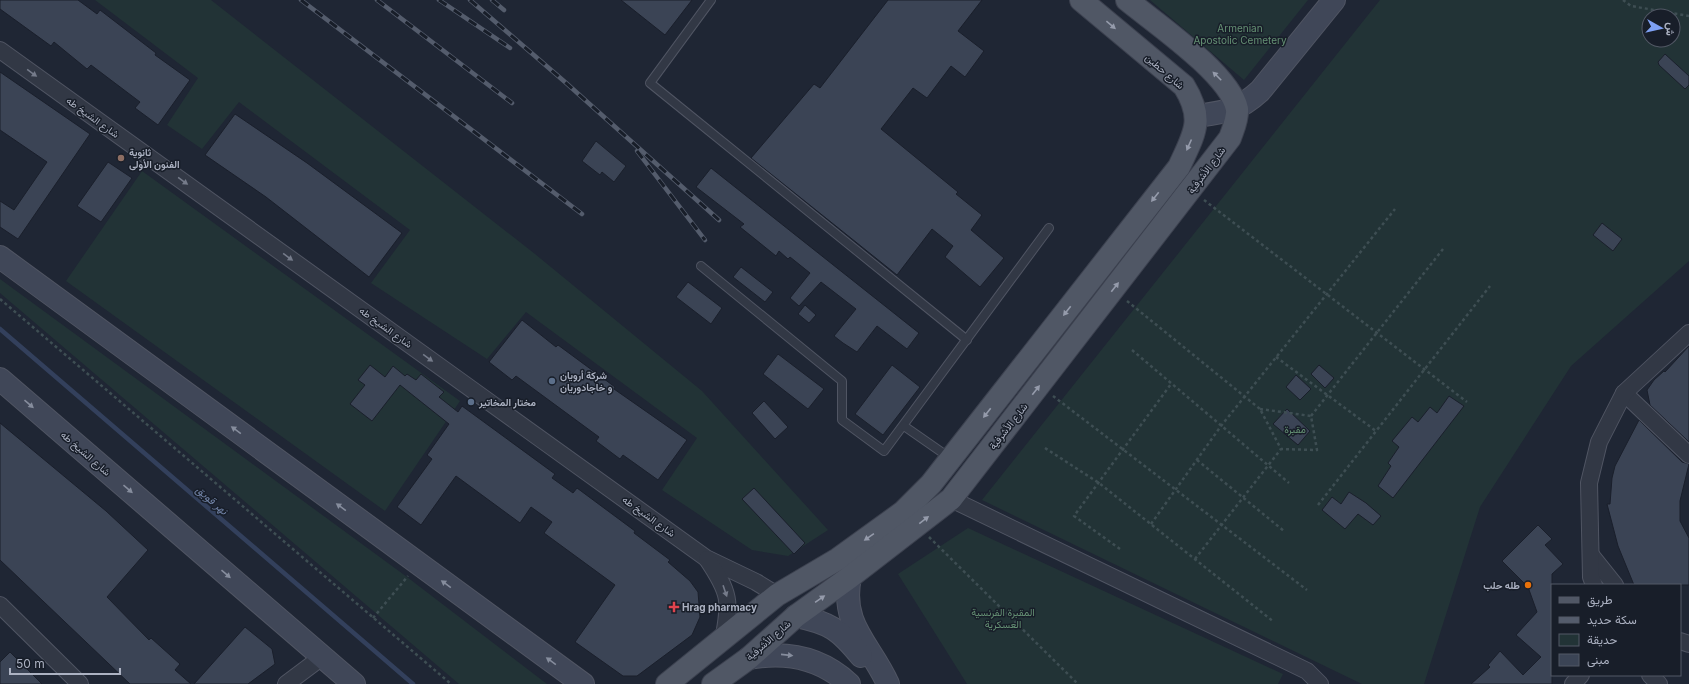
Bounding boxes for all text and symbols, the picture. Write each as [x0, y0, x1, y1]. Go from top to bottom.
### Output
north arrow [1641, 8, 1681, 48]
one-way arrow [1106, 21, 1117, 29]
park label: Armenian Apostolic Cemetery [1193, 22, 1287, 46]
text: ش [1663, 22, 1679, 37]
street label: شارع حطين [1142, 51, 1187, 92]
one-way arrow [26, 69, 37, 77]
one-way arrow [1212, 71, 1222, 81]
street label: شارع الشيخ طه [64, 94, 122, 141]
one-way arrow [1186, 139, 1192, 150]
street label: شارع الأشرفية [1185, 144, 1228, 196]
place label: ثانوية الفنون الأولى [129, 146, 180, 171]
marker: ثانوية الفنون الأولى [116, 153, 126, 163]
one-way arrow [177, 177, 188, 185]
one-way arrow [1151, 192, 1160, 203]
one-way arrow [283, 253, 294, 261]
one-way arrow [1111, 282, 1119, 293]
street label: شارع الشيخ طه [357, 304, 415, 351]
one-way arrow [1062, 305, 1071, 316]
one-way arrow [423, 354, 433, 362]
place label: شركة أرويان و خاجادوريان [560, 369, 613, 394]
marker: شركة أرويان و خاجادوريان [547, 376, 557, 386]
one-way arrow [1031, 385, 1040, 396]
place label: مختار المخاتير [478, 396, 536, 409]
marker: مختار المخاتير [466, 397, 476, 407]
one-way arrow [24, 400, 35, 409]
street label: شارع الأشرفية [986, 400, 1031, 452]
one-way arrow [982, 408, 991, 419]
park label: مقبرة [1284, 423, 1306, 436]
one-way arrow [231, 426, 242, 435]
street label: شارع الشيخ طه [58, 428, 113, 479]
water label: نهر قويق [193, 482, 231, 518]
one-way arrow [122, 485, 133, 494]
street label: شارع الشيخ طه [620, 493, 678, 540]
one-way arrow [336, 503, 347, 511]
one-way arrow [918, 516, 929, 524]
one-way arrow [864, 533, 874, 541]
one-way arrow [221, 570, 231, 579]
place label: طله حلب [1483, 579, 1520, 592]
one-way arrow [441, 580, 452, 588]
marker: طله حلب [1523, 580, 1533, 590]
legend [1551, 584, 1681, 676]
one-way arrow [722, 586, 728, 598]
text: طريق [1587, 592, 1613, 608]
one-way arrow [815, 595, 826, 603]
place label: Hrag pharmacy [682, 601, 757, 614]
marker: Hrag pharmacy [669, 602, 679, 612]
park label: المقبرة الفرنسية العسكرية [971, 606, 1035, 631]
text: سكة حديد [1587, 612, 1637, 627]
street label: شارع الأشرفية [743, 617, 794, 663]
text: حديقة [1587, 632, 1617, 647]
scale bar [10, 650, 120, 676]
one-way arrow [781, 652, 794, 659]
text: مبنى [1587, 652, 1609, 668]
text: 50 m [16, 656, 45, 671]
one-way arrow [546, 657, 556, 665]

